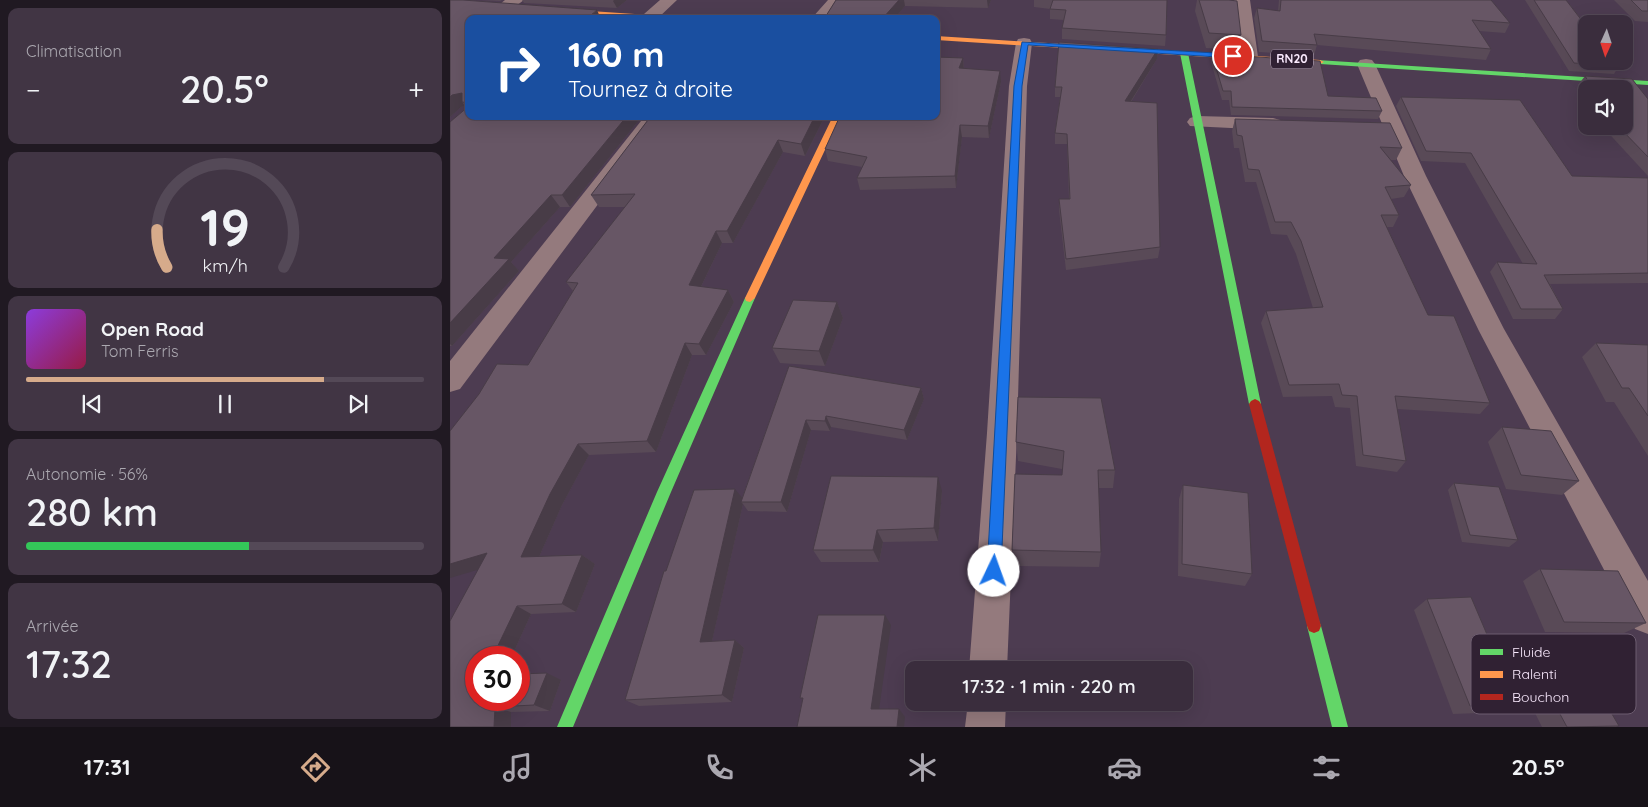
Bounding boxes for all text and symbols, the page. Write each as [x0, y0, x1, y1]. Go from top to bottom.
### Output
north arrow [1578, 15, 1632, 70]
map controls [1578, 15, 1633, 135]
text: 160 m [568, 32, 665, 76]
icon: right [485, 35, 550, 100]
pin [1212, 35, 1254, 77]
text: Climatisation [26, 41, 122, 61]
icon: arrive [1219, 42, 1247, 70]
road number: RN20 [1271, 50, 1313, 68]
text: 20.5° [180, 65, 269, 113]
text: − [26, 72, 41, 107]
text: + [408, 72, 424, 107]
text: Tournez à droite [568, 75, 733, 103]
button: sound [1578, 80, 1633, 135]
text: 19 [200, 194, 250, 259]
text: km/h [202, 254, 248, 276]
text: Open Road [101, 317, 204, 341]
text: Tom Ferris [101, 341, 178, 361]
icon: previous [78, 390, 106, 418]
icon: pause [211, 390, 239, 418]
icon: next [344, 390, 372, 418]
text: Autonomie · 56% [26, 464, 148, 484]
text: 280 km [26, 488, 158, 536]
position arrow [967, 544, 1019, 596]
text: Arrivée [26, 616, 79, 636]
legend [1471, 634, 1636, 714]
text: 17:32 [26, 640, 112, 688]
text: Fluide [1512, 643, 1551, 661]
speed limit sign: 30 [465, 646, 530, 711]
text: Ralenti [1512, 665, 1557, 683]
text: 17:32 · 1 min · 220 m [962, 674, 1136, 698]
text: Bouchon [1512, 688, 1569, 706]
icon: directions [298, 750, 333, 785]
icon: music [500, 750, 535, 785]
icon: phone [702, 750, 737, 785]
icon: climate [905, 750, 940, 785]
icon: car [1107, 750, 1142, 785]
icon: filters [1309, 750, 1344, 785]
text: 17:31 [84, 753, 131, 781]
text: 20.5° [1512, 753, 1564, 781]

